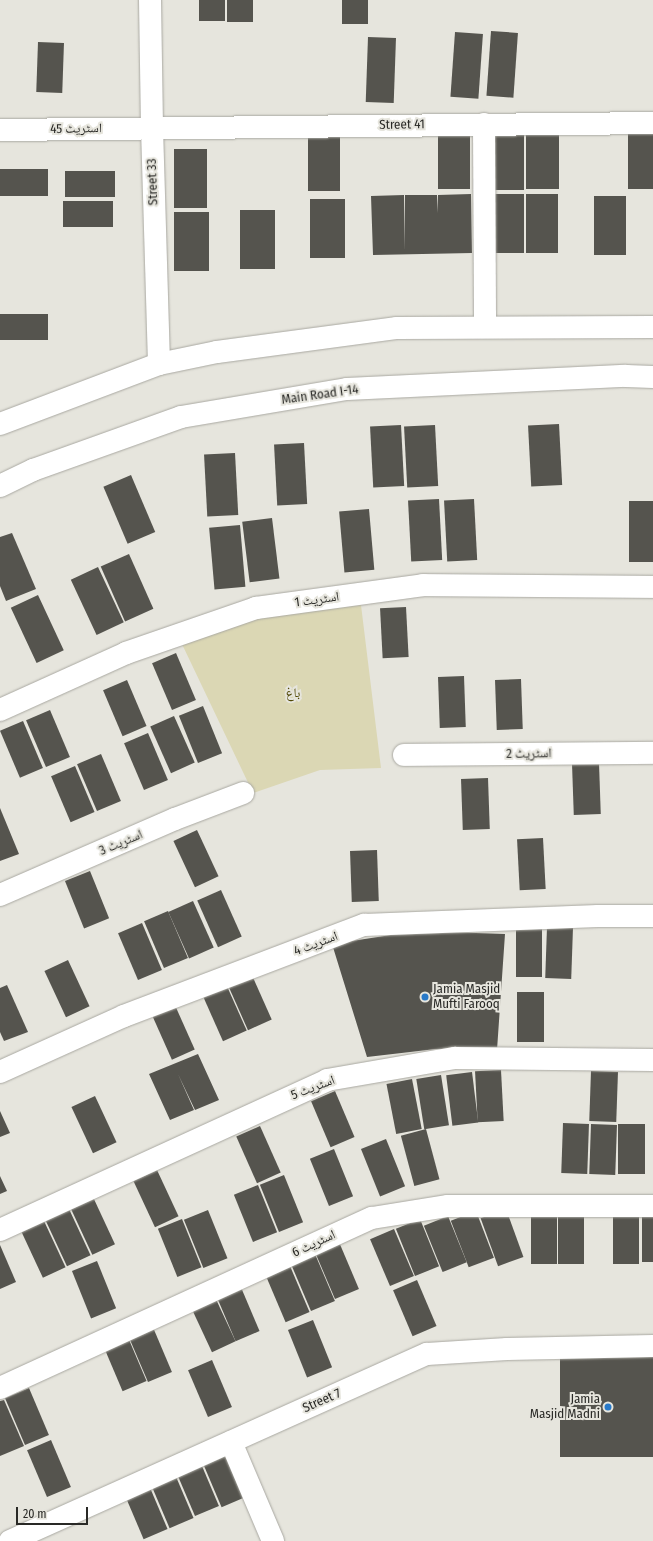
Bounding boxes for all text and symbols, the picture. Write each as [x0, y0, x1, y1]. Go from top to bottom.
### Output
street label: Street 41 [379, 117, 425, 133]
street label: اسٹریٹ 45 [50, 121, 102, 137]
street label: Street 33 [144, 158, 162, 206]
street label: Main Road I-14 [281, 382, 359, 408]
street label: اسٹریٹ 1 [294, 589, 340, 611]
park label: باغ [286, 685, 300, 701]
street label: اسٹریٹ 2 [506, 746, 552, 762]
street label: اسٹریٹ 3 [97, 827, 145, 859]
street label: اسٹریٹ 4 [292, 928, 340, 960]
place label: Jamia Masjid Mufti Farooq [433, 982, 500, 1013]
marker: Jamia Masjid Mufti Farooq [420, 992, 430, 1002]
street label: اسٹریٹ 5 [289, 1073, 337, 1103]
street label: اسٹریٹ 6 [290, 1227, 338, 1261]
street label: Street 7 [300, 1386, 344, 1416]
place label: Jamia Masjid Madni [530, 1392, 600, 1423]
marker: Jamia Masjid Madni [603, 1402, 613, 1412]
scale bar [18, 1499, 90, 1525]
text: 20 m [23, 1507, 47, 1521]

